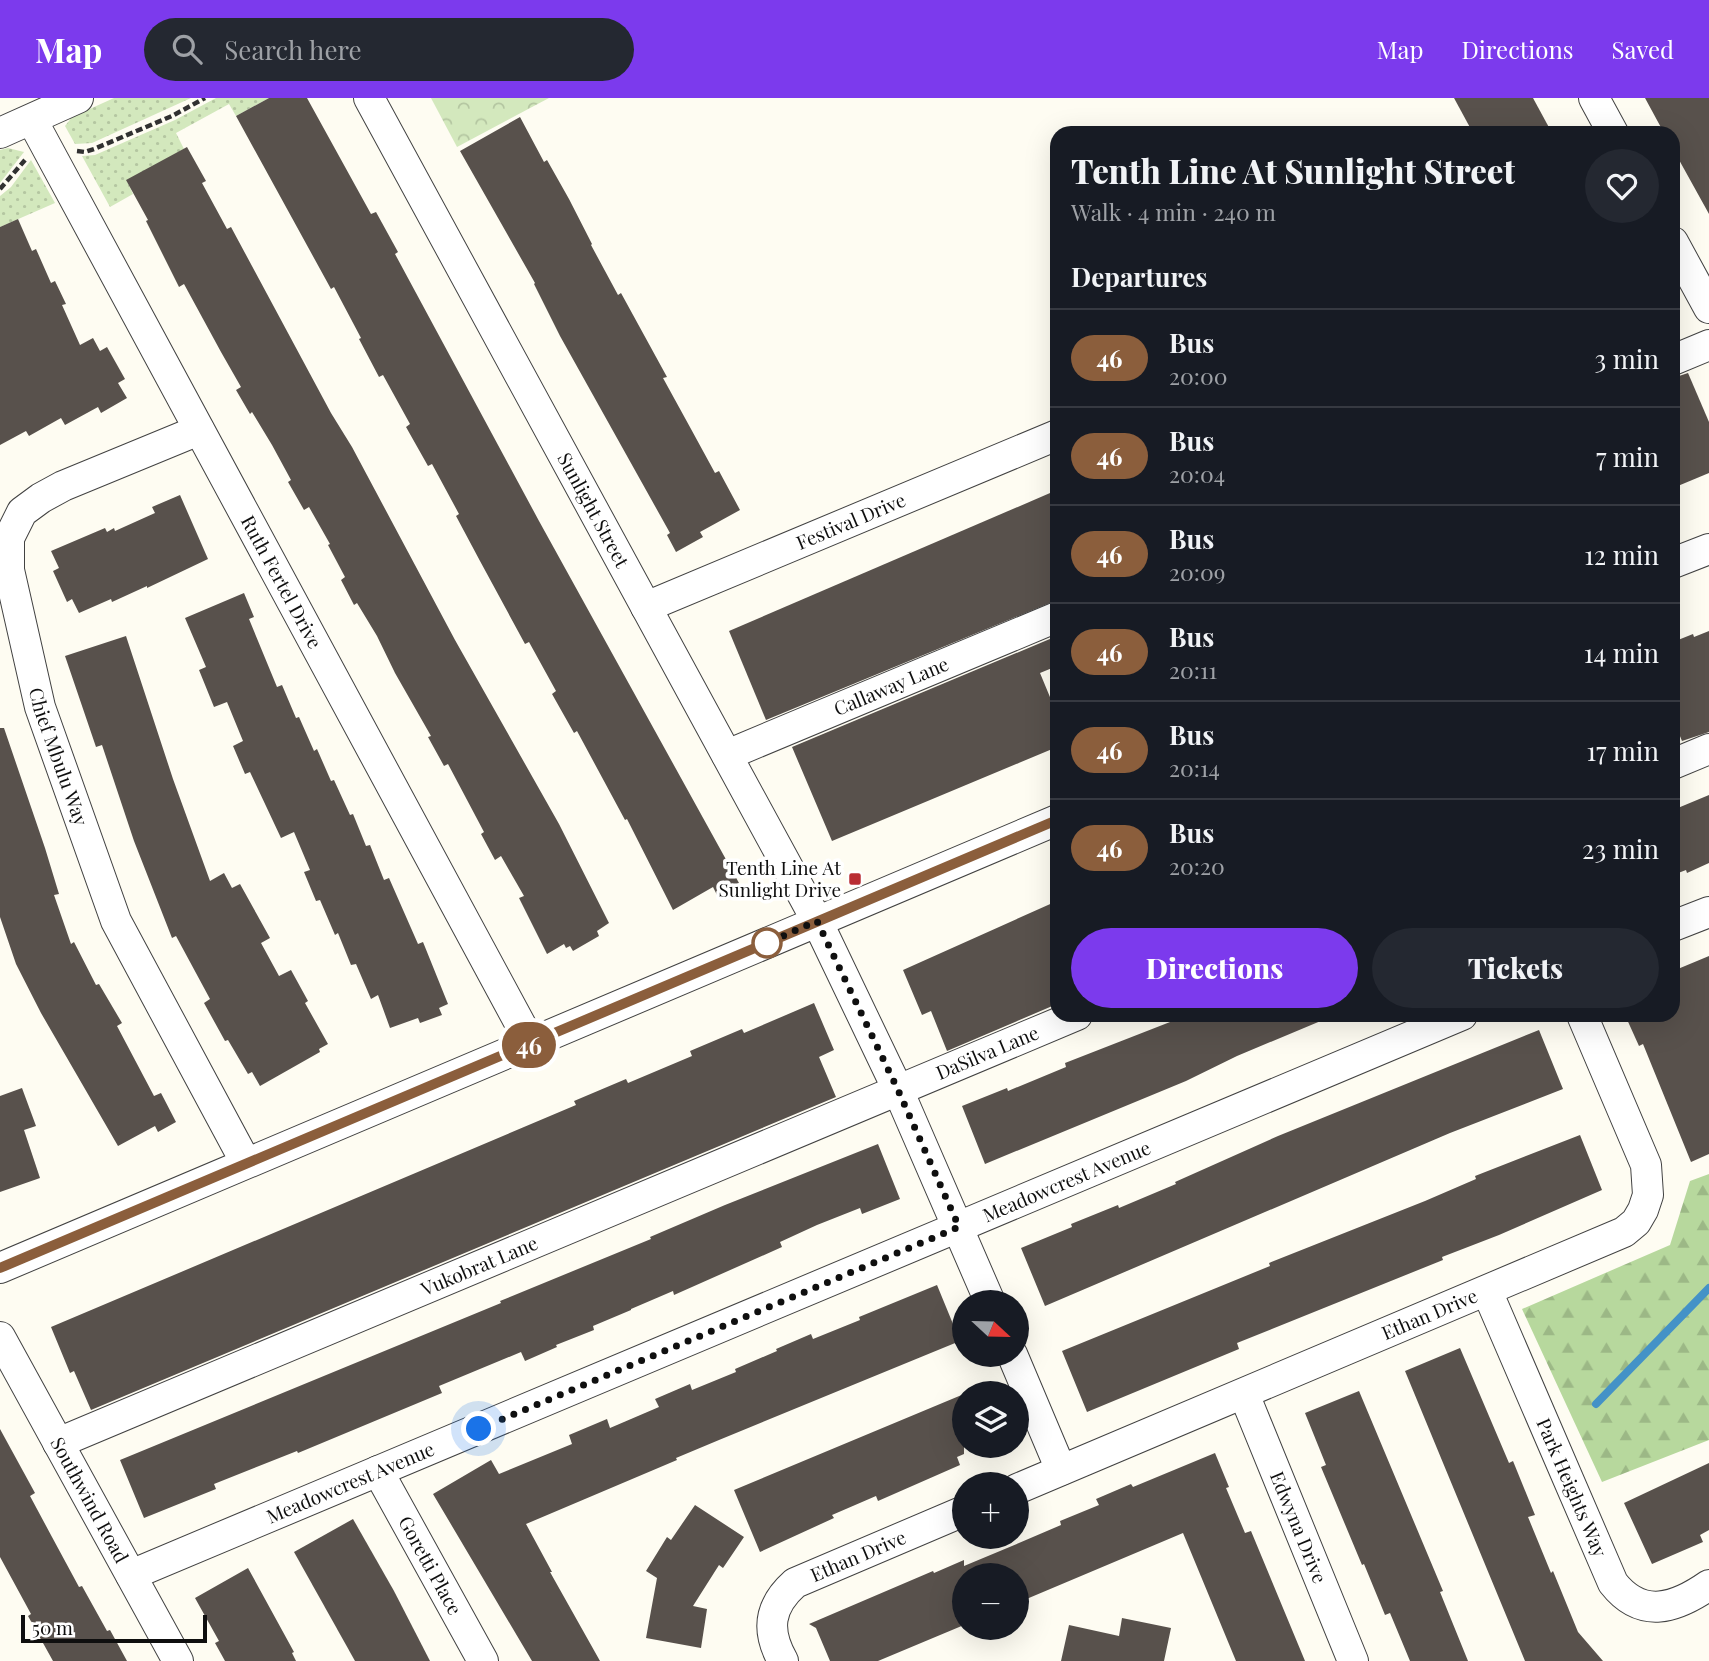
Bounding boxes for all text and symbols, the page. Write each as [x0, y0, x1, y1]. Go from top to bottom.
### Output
search box [144, 18, 634, 81]
text: Map [35, 27, 102, 71]
icon: search [168, 30, 206, 68]
text: Search here [224, 32, 362, 67]
text: Map [1377, 33, 1423, 65]
text: Directions [1461, 33, 1574, 65]
text: Saved [1612, 33, 1674, 65]
text: Tenth Line At Sunlight Street [1071, 148, 1515, 192]
button: heart [1585, 149, 1659, 223]
text: Walk · 4 min · 240 m [1071, 196, 1276, 227]
text: Departures [1071, 259, 1207, 294]
text: Bus [1169, 325, 1214, 360]
text: 3 min [1595, 341, 1659, 376]
text: 46 [1096, 342, 1123, 374]
text: 20:00 [1169, 360, 1228, 391]
text: Bus [1169, 423, 1214, 458]
text: 7 min [1596, 439, 1659, 474]
text: 46 [1096, 440, 1123, 472]
street label: Sunlight Street [552, 447, 636, 572]
text: 20:04 [1169, 458, 1225, 489]
street label: Festival Drive [792, 486, 909, 555]
street label: Ruth Fertel Drive [236, 510, 329, 653]
text: Bus [1169, 521, 1214, 556]
text: 12 min [1584, 537, 1659, 572]
text: 46 [1096, 538, 1123, 570]
text: 20:09 [1169, 556, 1225, 587]
text: Bus [1169, 619, 1214, 654]
text: 14 min [1584, 635, 1659, 670]
text: 46 [1096, 636, 1123, 668]
street label: Callaway Lane [829, 650, 952, 721]
text: 20:11 [1169, 654, 1217, 685]
street label: Chief Mbulu Way [24, 685, 95, 829]
text: Bus [1169, 717, 1214, 752]
text: 17 min [1586, 733, 1659, 768]
text: 46 [1096, 734, 1123, 766]
text: 20:14 [1169, 752, 1220, 783]
text: Bus [1169, 815, 1214, 850]
text: 23 min [1582, 831, 1659, 866]
text: 46 [1096, 832, 1123, 864]
text: 20:20 [1169, 850, 1225, 881]
place label: Tenth Line At Sunlight Drive [719, 854, 841, 902]
marker: Tenth Line At Sunlight Drive [847, 871, 863, 887]
unlabelled marker [752, 928, 782, 958]
button: Directions [1071, 928, 1358, 1008]
button: Tickets [1372, 928, 1659, 1008]
street label: DaSilva Lane [932, 1019, 1042, 1085]
line badge: 46 [498, 1022, 560, 1068]
text: 46 [516, 1029, 542, 1061]
street label: Meadowcrest Avenue [978, 1134, 1154, 1227]
street label: Vukobrat Lane [416, 1229, 541, 1302]
street label: Ethan Drive [1377, 1282, 1481, 1345]
north arrow [952, 1290, 1029, 1367]
map controls [952, 1290, 1029, 1640]
button: layers [952, 1381, 1029, 1458]
your location [461, 1411, 496, 1446]
street label: Park Heights Way [1531, 1414, 1614, 1561]
street label: Southwind Road [45, 1432, 136, 1567]
street label: Meadowcrest Avenue [262, 1435, 438, 1529]
street label: Edwyna Drive [1265, 1467, 1334, 1587]
button: + [952, 1472, 1029, 1549]
street label: Goretti Place [393, 1511, 469, 1619]
street label: Ethan Drive [806, 1523, 910, 1587]
button: − [952, 1563, 1029, 1640]
scale bar [21, 1612, 206, 1644]
text: 50 m [32, 1614, 73, 1640]

